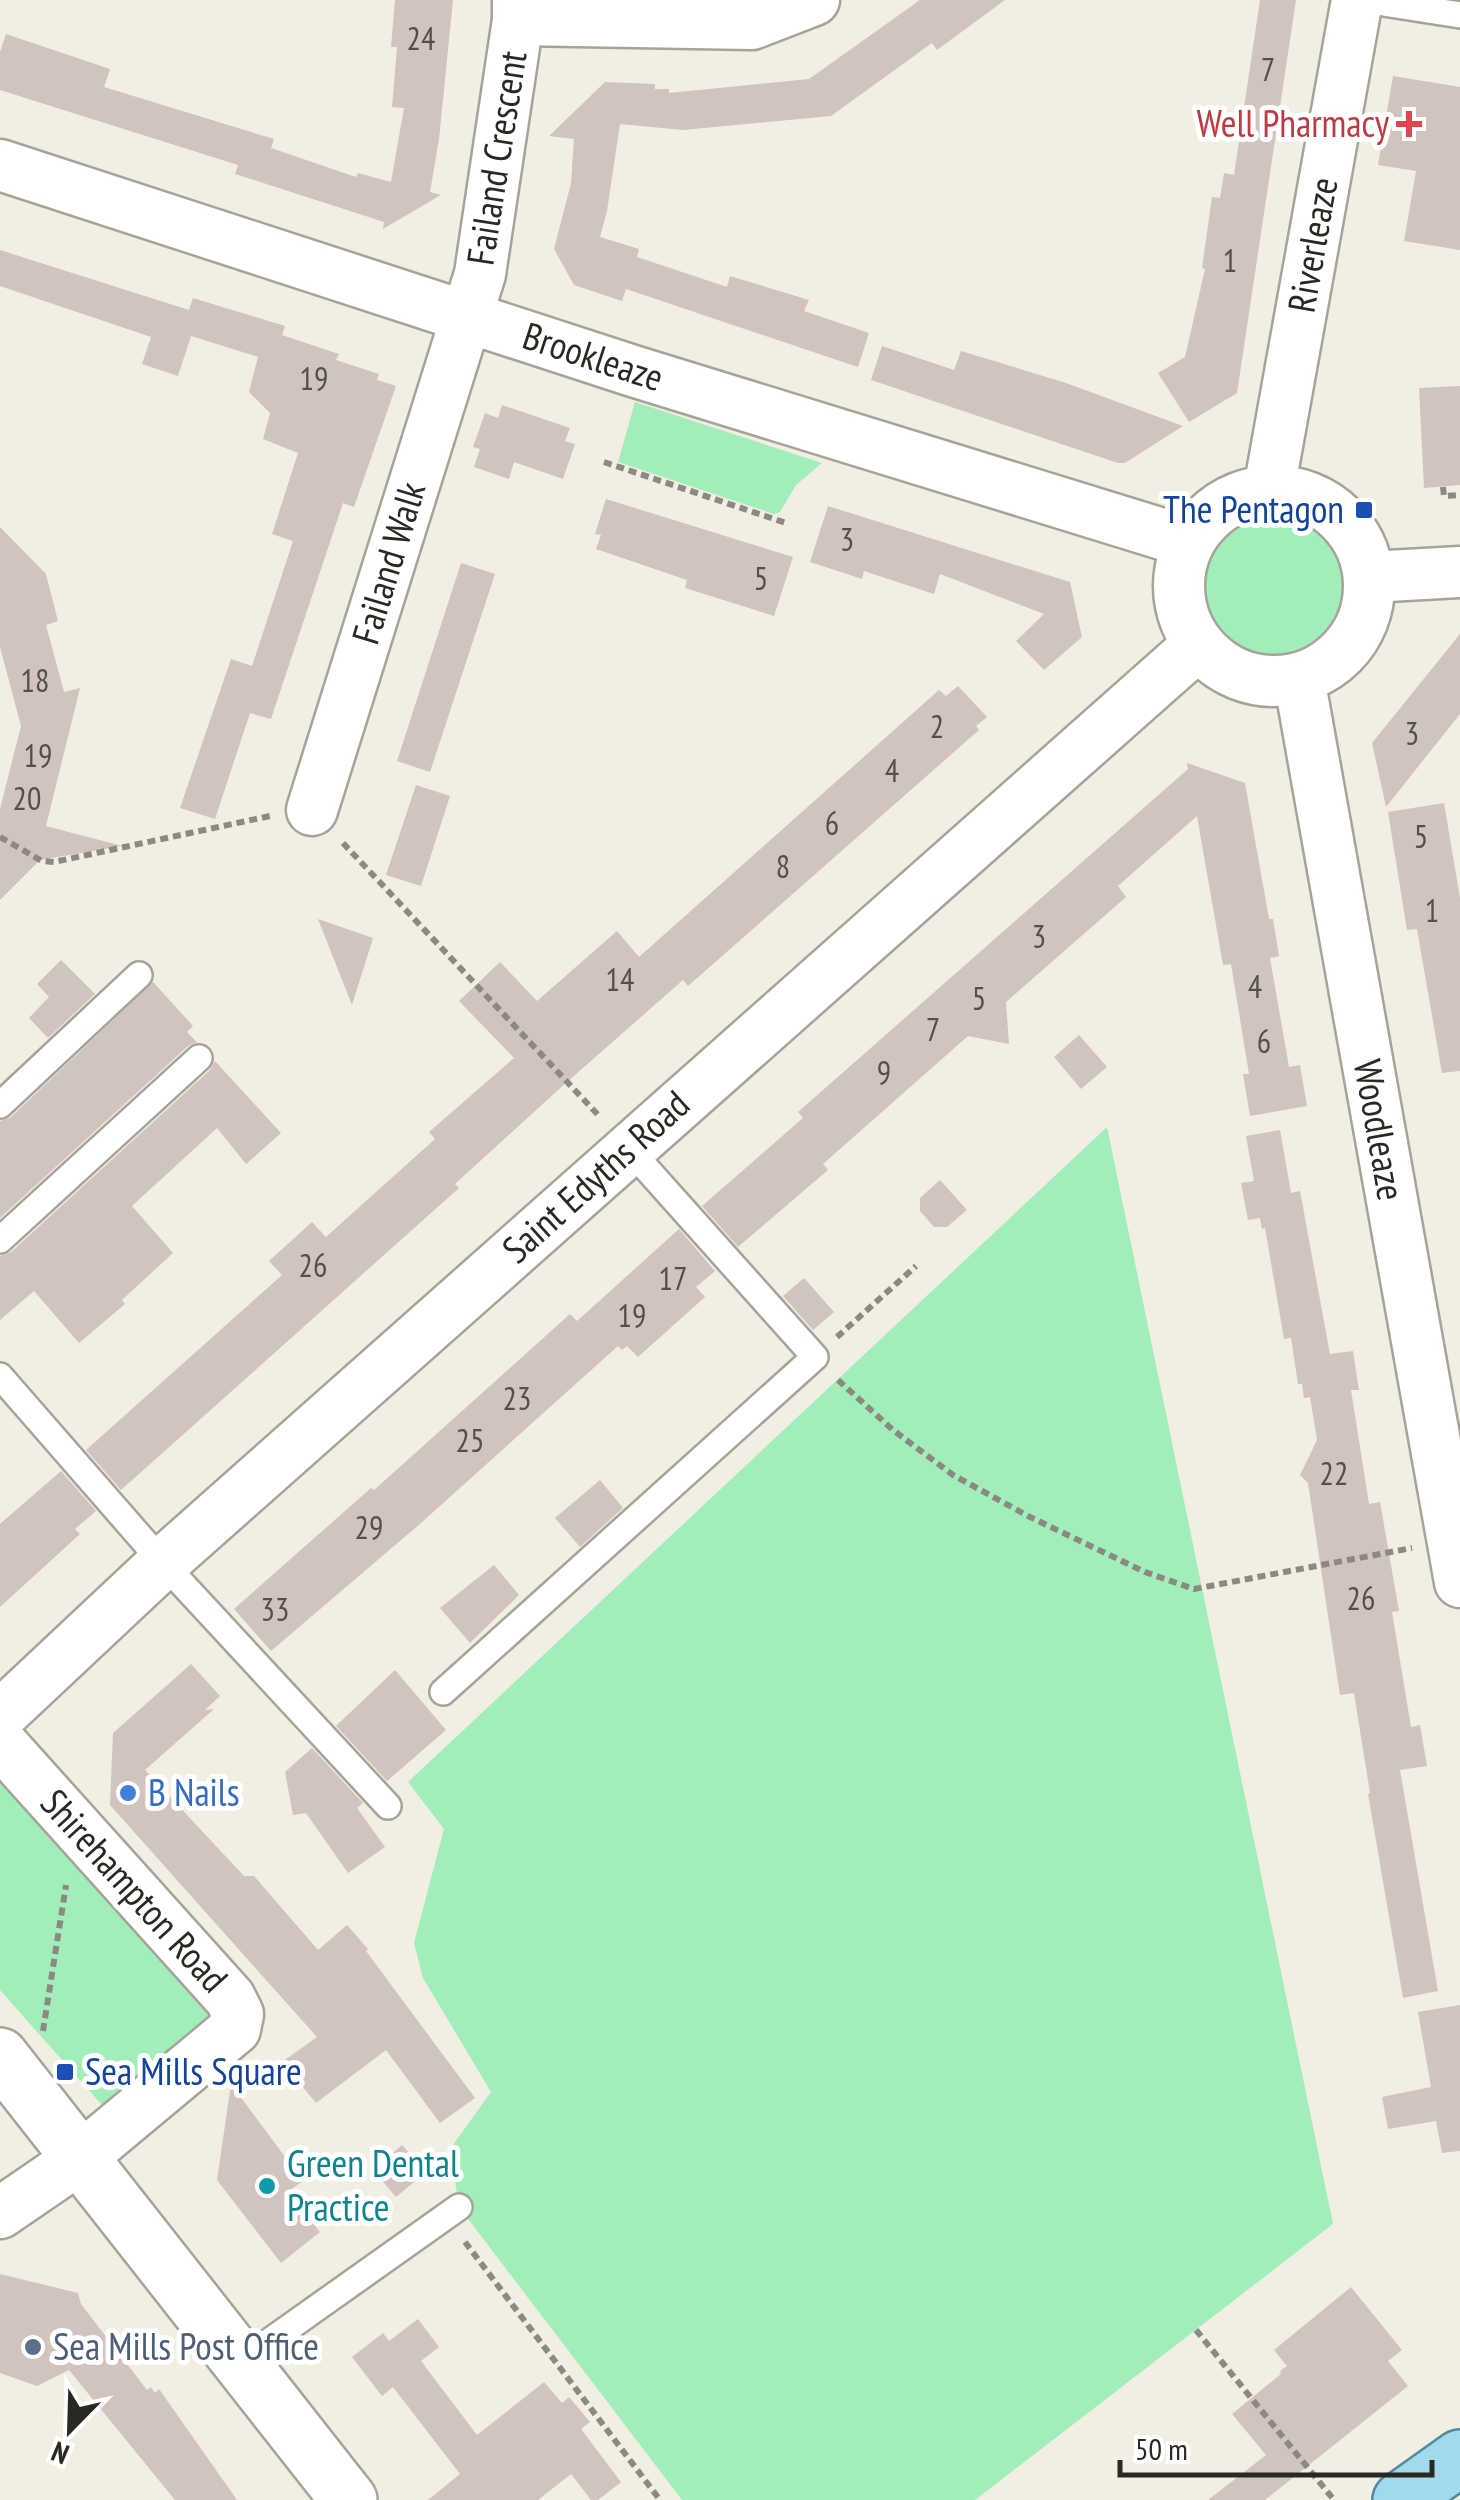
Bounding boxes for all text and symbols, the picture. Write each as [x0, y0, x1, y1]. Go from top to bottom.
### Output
house number: 24 [407, 17, 435, 59]
street label: Failand Crescent [454, 47, 537, 268]
house number: 7 [1261, 48, 1275, 90]
place label: Well Pharmacy [1197, 98, 1390, 147]
marker: Well Pharmacy [1398, 113, 1420, 135]
street label: Riverleaze [1276, 174, 1347, 316]
house number: 1 [1223, 239, 1237, 281]
street label: Brookleaze [517, 310, 670, 401]
house number: 19 [300, 357, 328, 399]
street label: Failand Walk [340, 475, 435, 649]
place label: The Pentagon [1163, 484, 1344, 533]
marker: The Pentagon [1353, 499, 1375, 521]
house number: 3 [840, 518, 854, 560]
house number: 5 [754, 557, 768, 599]
house number: 18 [21, 659, 49, 701]
house number: 2 [930, 705, 944, 747]
house number: 3 [1405, 712, 1419, 754]
house number: 19 [24, 734, 52, 776]
house number: 4 [885, 749, 899, 791]
house number: 20 [13, 777, 41, 819]
house number: 6 [825, 802, 839, 844]
house number: 5 [1414, 815, 1428, 857]
house number: 8 [776, 845, 790, 887]
house number: 1 [1425, 889, 1439, 931]
house number: 3 [1032, 915, 1046, 957]
house number: 14 [606, 958, 634, 1000]
house number: 4 [1248, 965, 1262, 1007]
house number: 5 [972, 977, 986, 1019]
house number: 7 [926, 1008, 940, 1050]
house number: 6 [1257, 1020, 1271, 1062]
house number: 9 [877, 1051, 891, 1093]
street label: Woodleaze [1344, 1056, 1417, 1204]
street label: Saint Edyths Road [491, 1079, 699, 1273]
house number: 26 [299, 1244, 327, 1286]
house number: 17 [659, 1257, 687, 1299]
house number: 19 [618, 1294, 646, 1336]
house number: 23 [503, 1377, 531, 1419]
house number: 25 [456, 1419, 484, 1461]
house number: 22 [1320, 1452, 1348, 1494]
house number: 29 [355, 1506, 383, 1548]
house number: 26 [1347, 1577, 1375, 1619]
house number: 33 [261, 1588, 289, 1630]
place label: B Nails [148, 1767, 240, 1816]
street label: Shirehampton Road [31, 1778, 239, 2002]
marker: B Nails [117, 1782, 139, 1804]
place label: Sea Mills Square [85, 2046, 302, 2095]
marker: Sea Mills Square [54, 2061, 76, 2083]
place label: Green Dental Practice [287, 2138, 459, 2231]
marker: Green Dental Practice [256, 2175, 278, 2197]
place label: Sea Mills Post Office [53, 2321, 319, 2370]
marker: Sea Mills Post Office [22, 2336, 44, 2358]
north arrow [20, 2380, 120, 2480]
scale bar [1120, 2415, 1432, 2477]
text: 50 m [1135, 2429, 1188, 2468]
text: N [46, 2433, 74, 2473]

